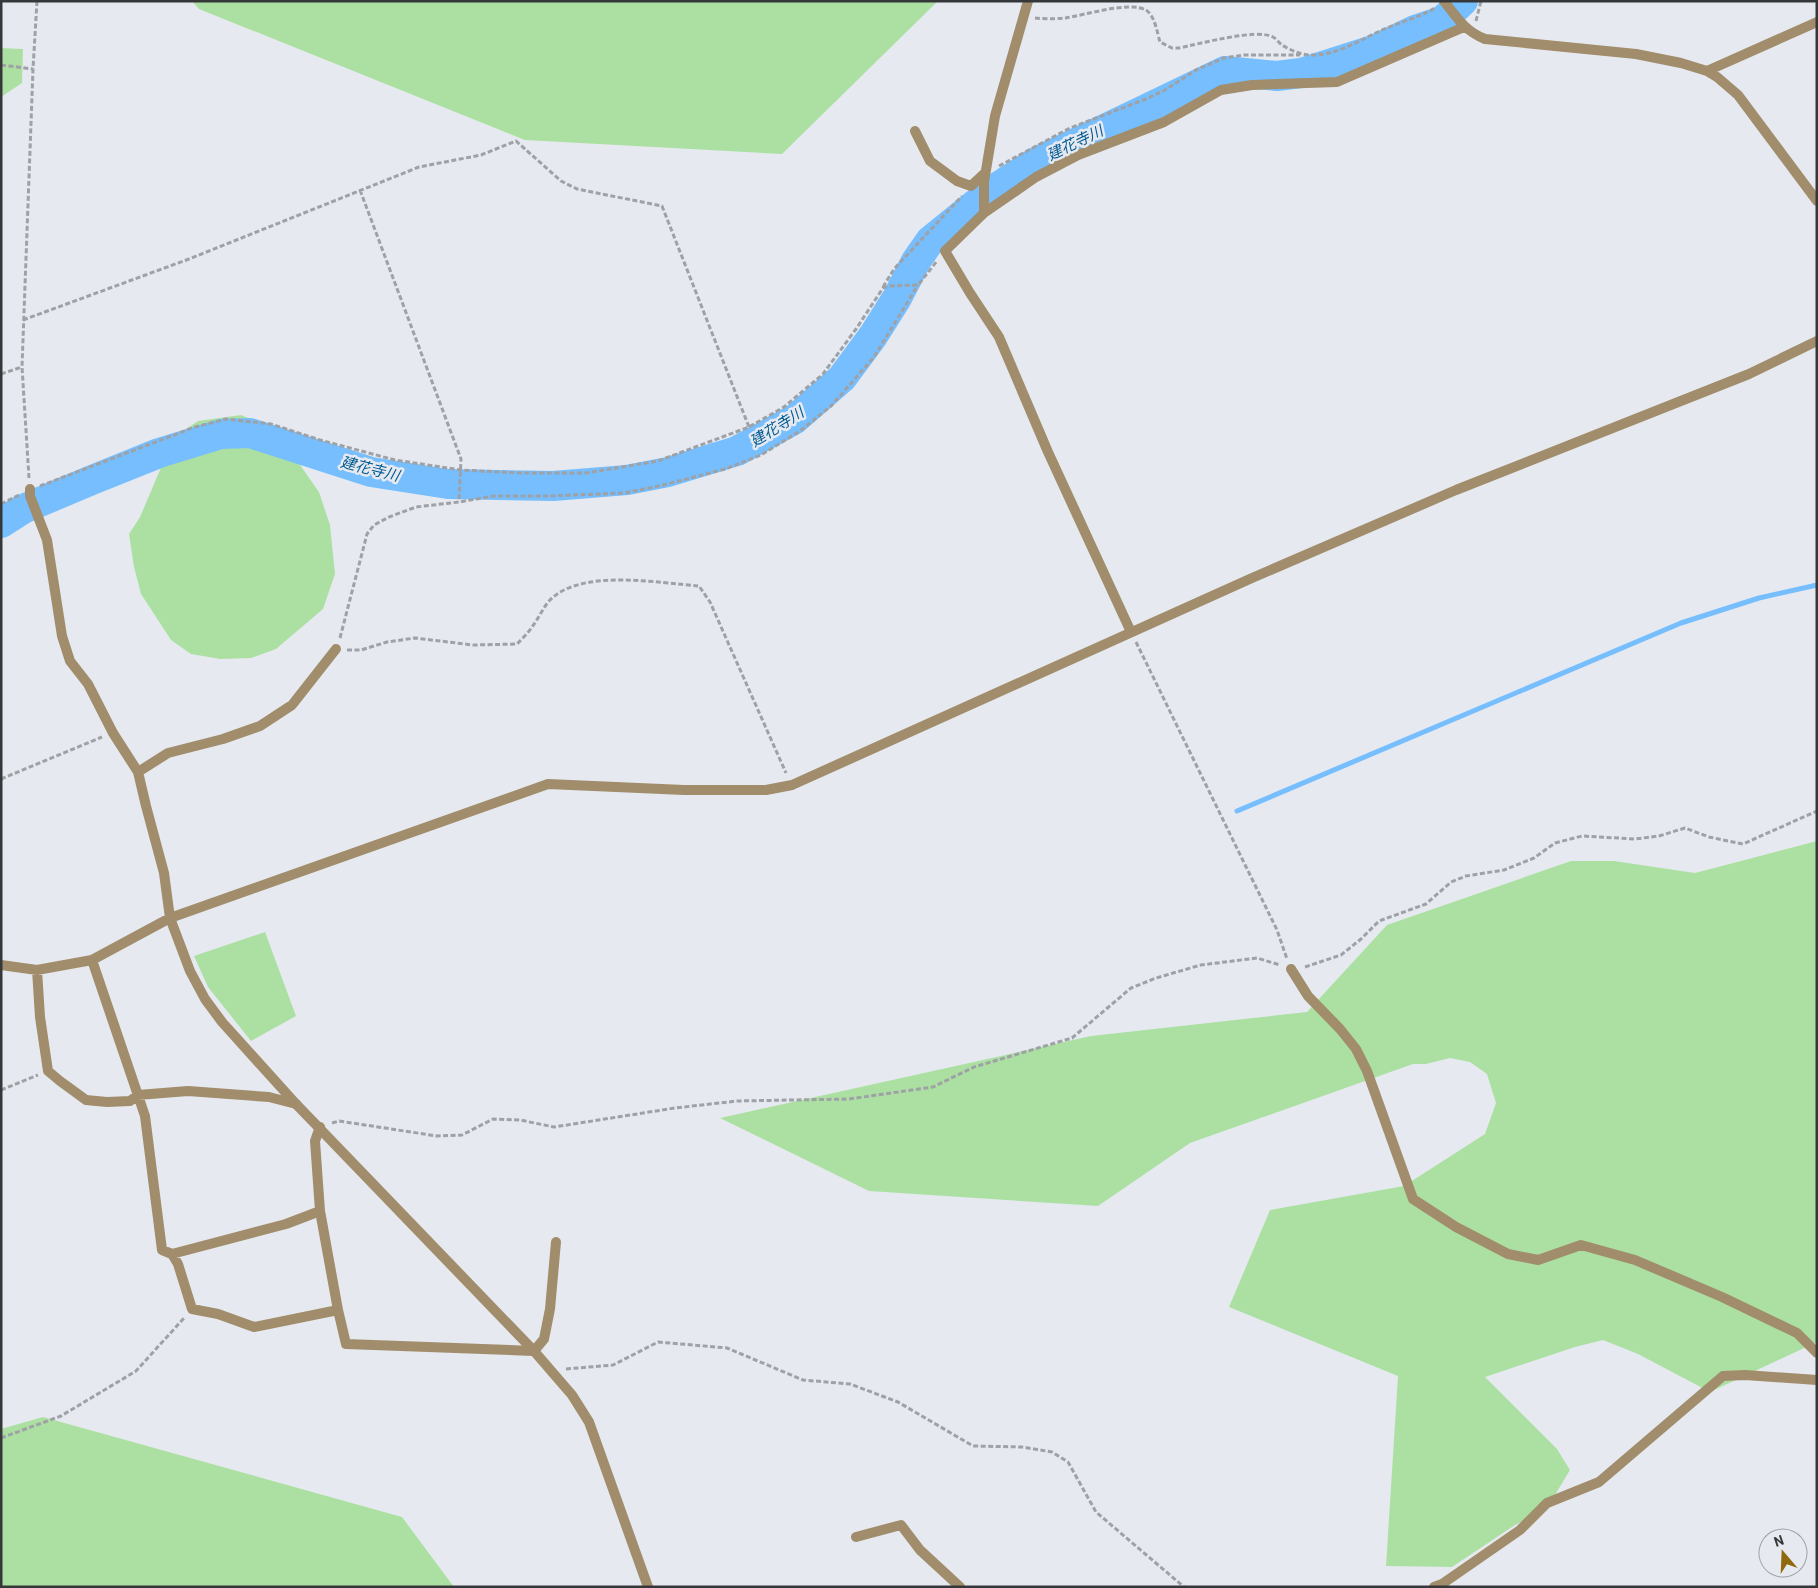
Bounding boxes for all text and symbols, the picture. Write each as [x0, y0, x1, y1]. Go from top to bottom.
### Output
water label: 建花寺川 [1044, 120, 1107, 163]
water label: 建花寺川 [746, 402, 808, 450]
water label: 建花寺川 [339, 452, 403, 485]
north arrow [1758, 1528, 1808, 1578]
text: N [1771, 1531, 1786, 1550]

